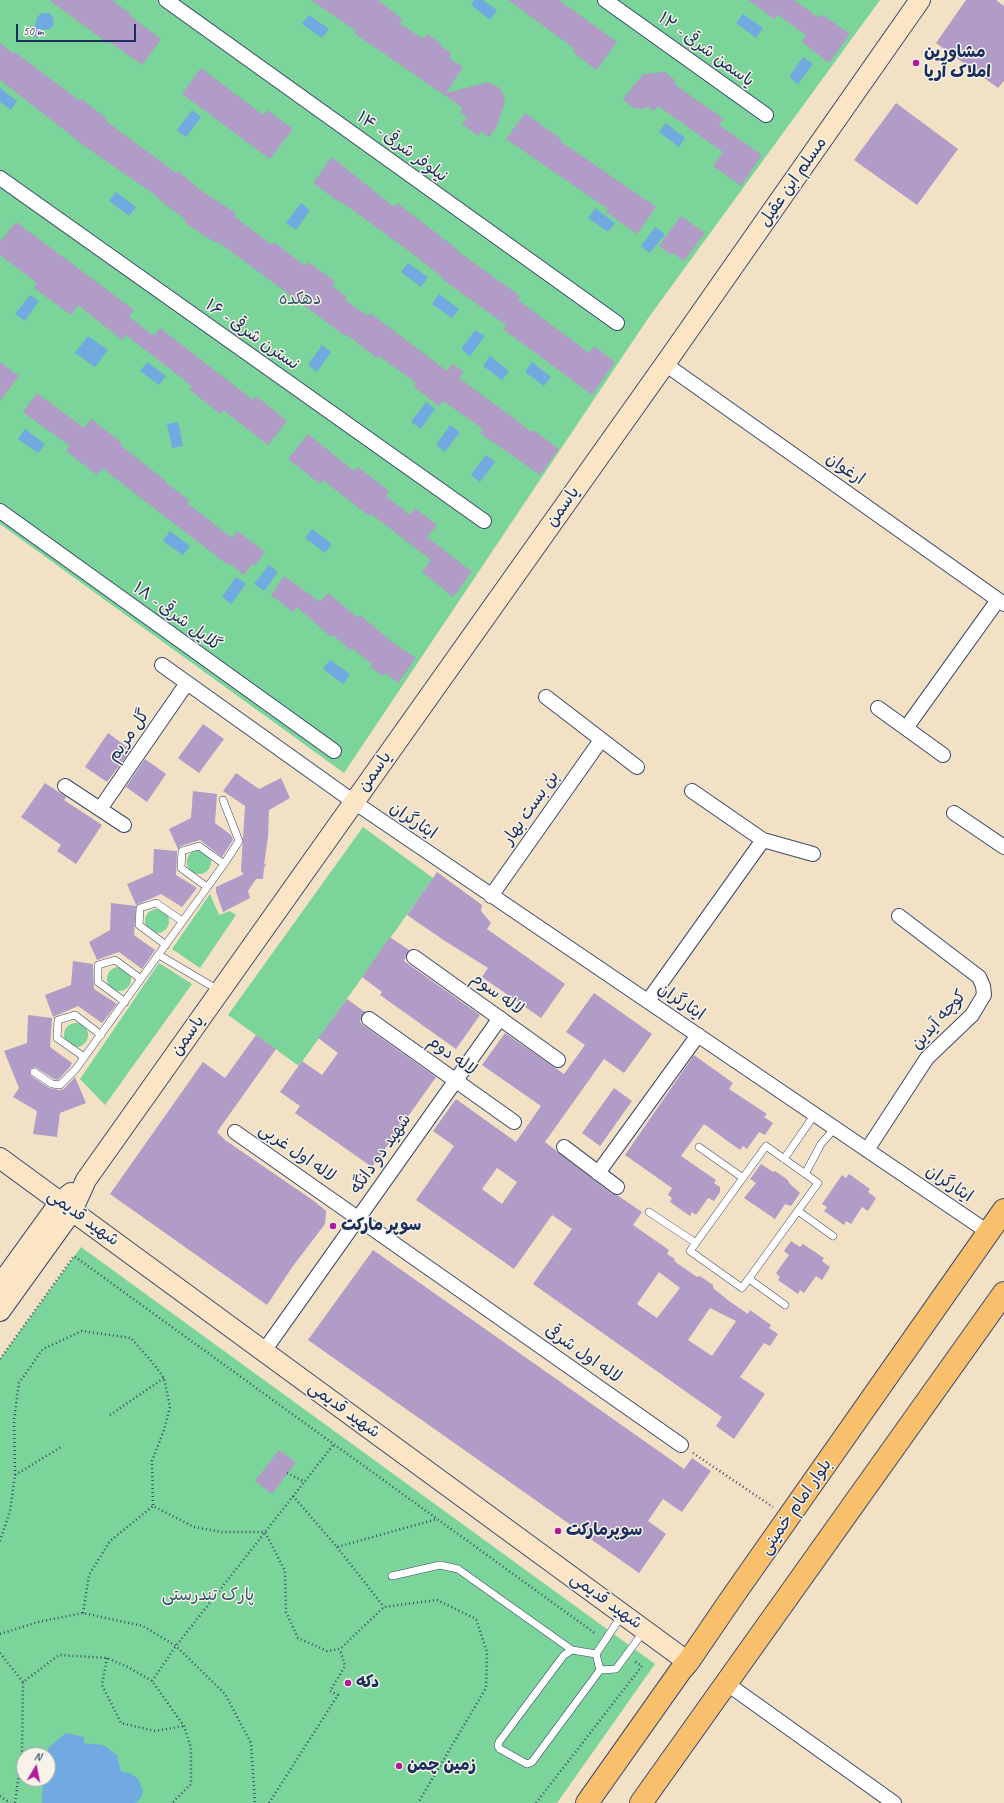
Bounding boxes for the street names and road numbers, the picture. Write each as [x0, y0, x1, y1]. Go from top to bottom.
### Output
street label: یاسمن شرقی - ۱۲ [654, 8, 758, 92]
street label: نیلوفر شرقی - ۱۴ [353, 107, 451, 187]
street label: مسلم ابن عقیل [755, 133, 831, 231]
street label: نسترن شرقی - ۱۶ [201, 295, 303, 375]
street label: ارغوان [822, 448, 868, 490]
street label: یاسمن [542, 483, 584, 531]
street label: گلایل شرقی - ۱۸ [129, 578, 225, 656]
street label: گل مریم [104, 706, 154, 766]
street label: یاسمن [354, 748, 396, 796]
street label: بن بست بهار [498, 767, 564, 849]
street label: ایثارگران [386, 798, 440, 844]
street label: لاله سوم [467, 968, 527, 1020]
street label: ایثارگران [654, 979, 708, 1025]
street label: کوچه آیدین [907, 986, 971, 1054]
street label: یاسمن [167, 1012, 209, 1060]
street label: لاله دوم [424, 1031, 480, 1081]
street label: شهید دو دانگه [346, 1110, 416, 1198]
street label: لاله اول غربی [255, 1119, 339, 1187]
street label: ایثارگران [922, 1161, 976, 1207]
street label: شهید قدیمی [43, 1185, 123, 1251]
street label: لاله اول شرقی [541, 1320, 625, 1388]
street label: شهید قدیمی [304, 1377, 384, 1443]
street label: بلوار امام خمینی [755, 1455, 837, 1559]
street label: شهید قدیمی [566, 1568, 646, 1634]

